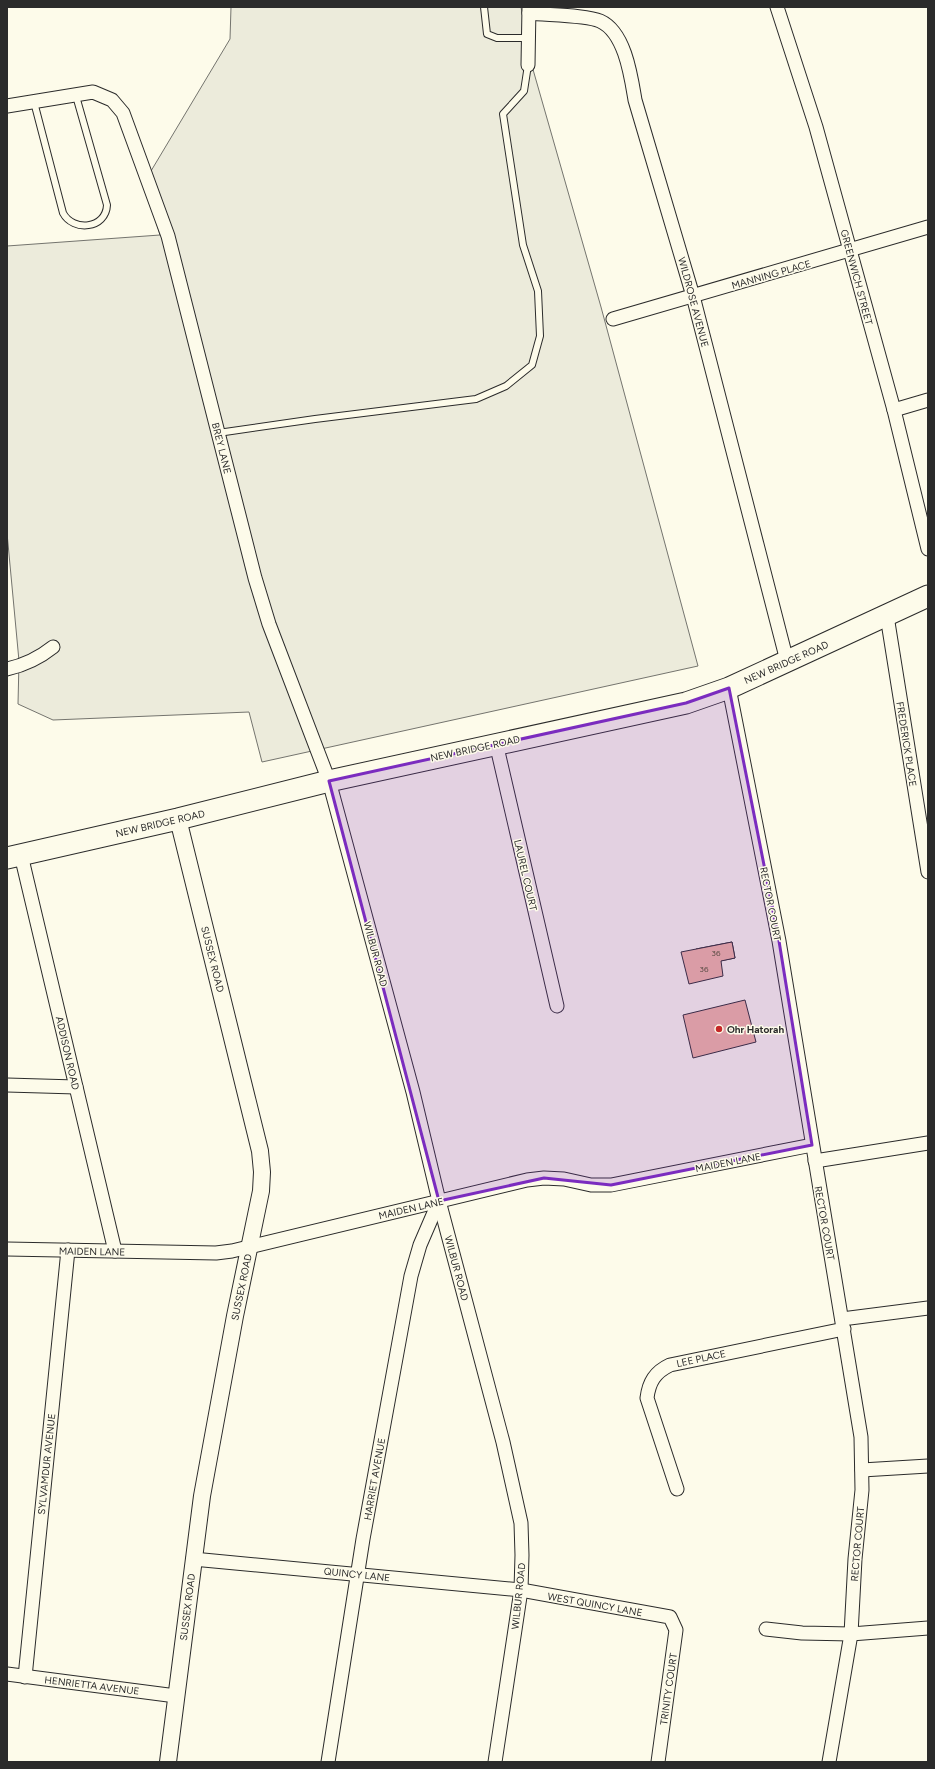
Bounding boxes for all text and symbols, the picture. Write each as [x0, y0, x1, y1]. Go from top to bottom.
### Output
street label: GREENWICH STREET [838, 228, 876, 327]
street label: WILDROSE AVENUE [675, 256, 712, 349]
street label: MANNING PLACE [730, 257, 812, 292]
street label: BREY LANE [209, 421, 234, 475]
street label: NEW BRIDGE ROAD [742, 638, 831, 687]
street label: FREDERICK PLACE [893, 701, 920, 788]
street label: NEW BRIDGE ROAD [429, 733, 521, 764]
street label: NEW BRIDGE ROAD [114, 807, 206, 840]
street label: LAUREL COURT [511, 838, 540, 912]
street label: RECTOR COURT [757, 866, 784, 943]
street label: WILBUR ROAD [361, 920, 391, 988]
street label: SUSSEX ROAD [198, 925, 227, 994]
house number: 36 [712, 948, 721, 958]
house number: 36 [700, 964, 709, 974]
street label: ADDISON ROAD [53, 1015, 82, 1091]
place label: Ohr Hatorah [727, 1023, 784, 1036]
marker: Ohr Hatorah [714, 1024, 724, 1034]
street label: MAIDEN LANE [694, 1150, 762, 1175]
street label: RECTOR COURT [812, 1185, 838, 1262]
street label: MAIDEN LANE [377, 1195, 445, 1222]
street label: WILBUR ROAD [442, 1234, 472, 1302]
street label: MAIDEN LANE [59, 1244, 125, 1259]
street label: SUSSEX ROAD [228, 1253, 255, 1322]
street label: LEE PLACE [675, 1347, 727, 1370]
street label: SYLVAMDUR AVENUE [35, 1413, 58, 1515]
street label: HARRIET AVENUE [361, 1437, 388, 1521]
street label: RECTOR COURT [848, 1506, 867, 1582]
street label: WILBUR ROAD [509, 1562, 528, 1630]
street label: QUINCY LANE [323, 1565, 391, 1584]
street label: SUSSEX ROAD [177, 1573, 198, 1641]
street label: WEST QUINCY LANE [546, 1590, 644, 1619]
street label: TRINITY COURT [657, 1652, 680, 1726]
street label: HENRIETTA AVENUE [44, 1673, 140, 1698]

